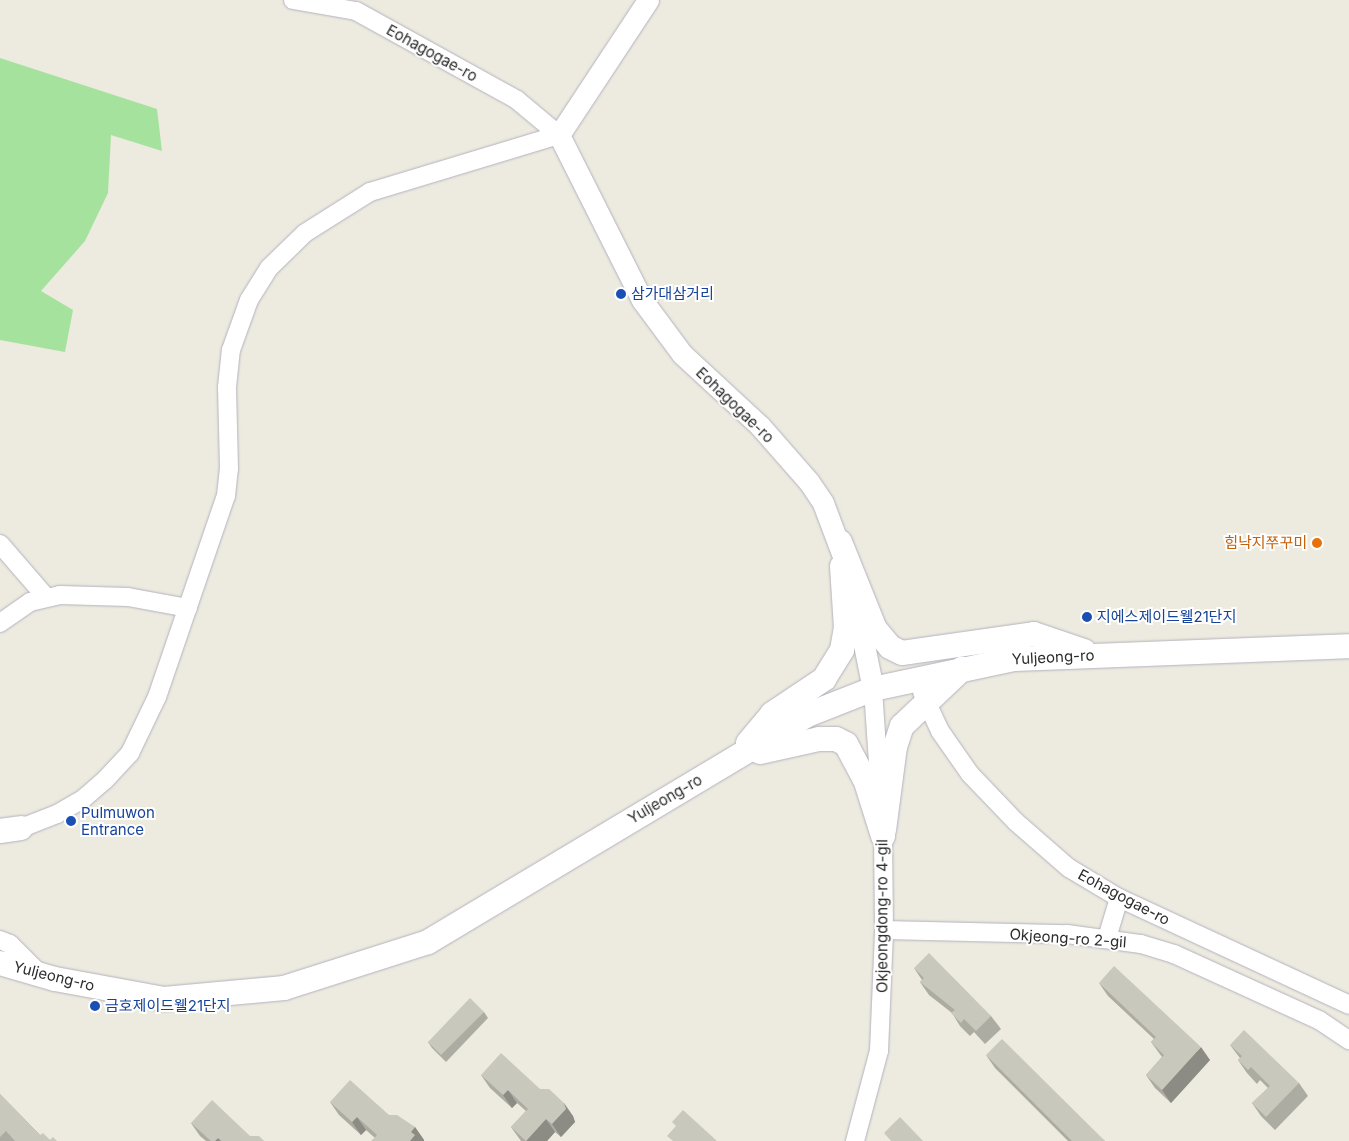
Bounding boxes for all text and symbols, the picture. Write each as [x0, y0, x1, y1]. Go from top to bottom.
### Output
street label: Eohagogae-ro [383, 21, 481, 85]
place label: 삼가대삼거리 [631, 285, 714, 303]
marker: 삼가대삼거리 [615, 288, 627, 300]
street label: Eohagogae-ro [692, 363, 778, 447]
place label: 힘낙지쭈꾸미 [1224, 534, 1307, 552]
marker: 힘낙지쭈꾸미 [1311, 537, 1323, 549]
place label: 지에스제이드웰21단지 [1097, 608, 1236, 626]
marker: 지에스제이드웰21단지 [1081, 611, 1093, 623]
street label: Yuljeong-ro [1011, 646, 1095, 668]
street label: Yuljeong-ro [625, 771, 705, 827]
place label: Pulmuwon Entrance [81, 803, 155, 838]
marker: Pulmuwon Entrance [65, 815, 77, 827]
street label: Okjeongdong-ro 4-gil [873, 839, 891, 993]
street label: Eohagogae-ro [1075, 865, 1173, 929]
street label: Okjeong-ro 2-gil [1009, 925, 1127, 951]
street label: Yuljeong-ro [12, 957, 96, 995]
place label: 금호제이드웰21단지 [105, 997, 231, 1015]
marker: 금호제이드웰21단지 [89, 1000, 101, 1012]

